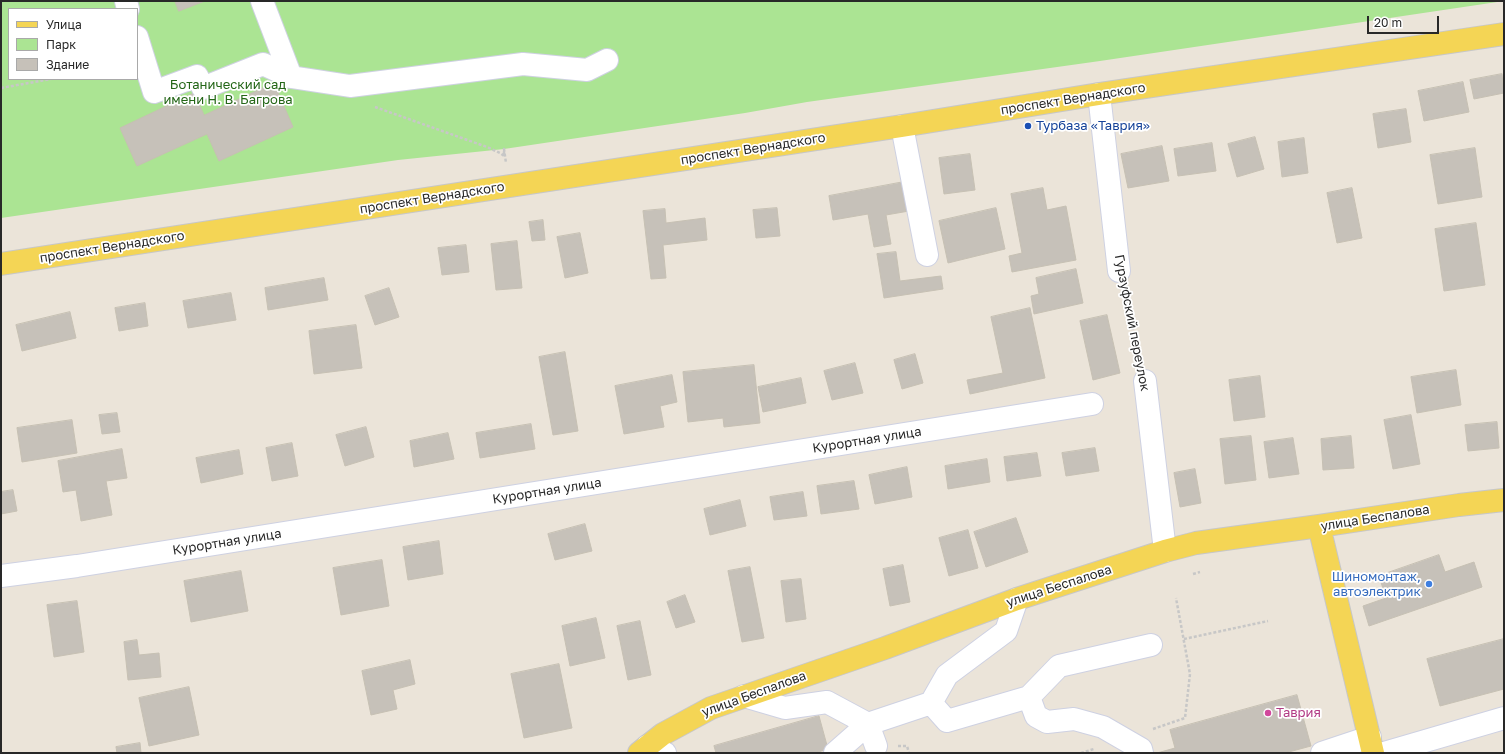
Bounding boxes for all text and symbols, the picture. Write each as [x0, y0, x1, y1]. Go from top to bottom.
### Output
legend [8, 8, 138, 80]
scale bar [1369, 8, 1441, 34]
text: 20 m [1374, 15, 1402, 30]
text: Улица [46, 17, 82, 32]
text: Парк [46, 37, 76, 52]
text: Здание [46, 57, 89, 72]
park label: Ботанический сад имени Н. В. Багрова [163, 77, 293, 108]
street label: проспект Вернадского [1000, 80, 1146, 118]
place label: Турбаза «Таврия» [1036, 118, 1150, 134]
marker: Турбаза «Таврия» [1023, 121, 1033, 131]
street label: проспект Вернадского [680, 130, 826, 168]
street label: проспект Вернадского [359, 179, 505, 217]
street label: проспект Вернадского [39, 228, 185, 266]
street label: Гурзуфский переулок [1111, 253, 1153, 393]
street label: Курортная улица [811, 424, 923, 456]
street label: Курортная улица [491, 475, 603, 507]
street label: улица Беспалова [1320, 502, 1430, 534]
street label: Курортная улица [171, 526, 283, 558]
street label: улица Беспалова [1004, 562, 1114, 610]
place label: Шиномонтаж, автоэлектрик [1332, 569, 1421, 600]
marker: Шиномонтаж, автоэлектрик [1424, 579, 1434, 589]
street label: улица Беспалова [700, 668, 808, 720]
place label: Таврия [1276, 705, 1321, 721]
marker: Таврия [1263, 708, 1273, 718]

